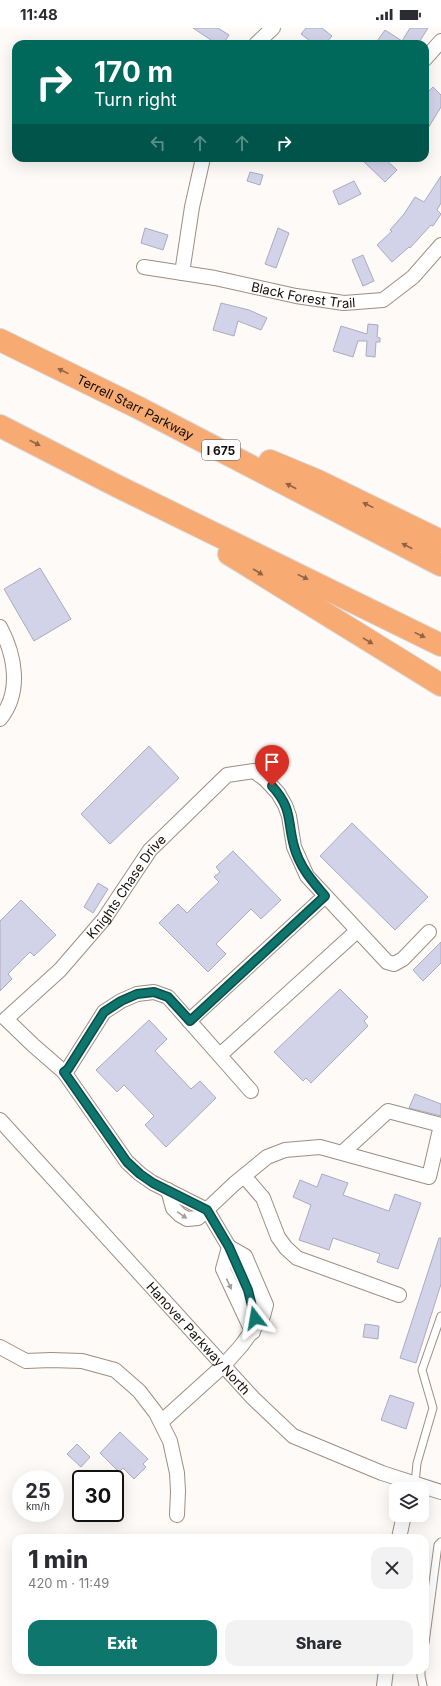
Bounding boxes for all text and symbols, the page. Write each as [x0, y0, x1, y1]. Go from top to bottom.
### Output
text: 11:48 [20, 5, 58, 24]
text: 170 m [94, 55, 173, 89]
icon: right [28, 56, 80, 108]
text: Turn right [94, 89, 177, 110]
icon: left [147, 132, 169, 154]
icon: ahead [189, 132, 211, 154]
icon: ahead [231, 132, 253, 154]
icon: right [273, 132, 295, 154]
street label: Black Forest Trail [250, 278, 356, 311]
one-way arrow [57, 368, 69, 374]
street label: Terrell Starr Parkway [74, 371, 197, 443]
one-way arrow [29, 440, 41, 447]
road number: I 675 [202, 440, 240, 460]
one-way arrow [285, 483, 297, 490]
one-way arrow [362, 502, 374, 509]
one-way arrow [401, 543, 412, 550]
one-way arrow [252, 569, 264, 576]
one-way arrow [297, 574, 309, 580]
one-way arrow [414, 632, 425, 638]
one-way arrow [362, 637, 374, 644]
pin [255, 745, 289, 786]
icon: arrive [261, 751, 283, 773]
street label: Knights Chase Drive [83, 831, 169, 942]
one-way arrow [177, 1211, 187, 1219]
one-way arrow [226, 1278, 232, 1290]
street label: Hanover Parkway North [143, 1279, 254, 1398]
position arrow [234, 1297, 276, 1339]
speed limit sign: 30 [72, 1470, 124, 1522]
text: 25 [25, 1479, 51, 1503]
map controls [389, 1482, 429, 1522]
button: layers [389, 1482, 429, 1522]
text: km/h [26, 1500, 50, 1512]
text: 1 min [28, 1545, 88, 1574]
button: close [371, 1547, 413, 1589]
text: 420 m · 11:49 [28, 1575, 109, 1591]
button: Exit [28, 1620, 217, 1666]
button: Share [225, 1620, 413, 1666]

